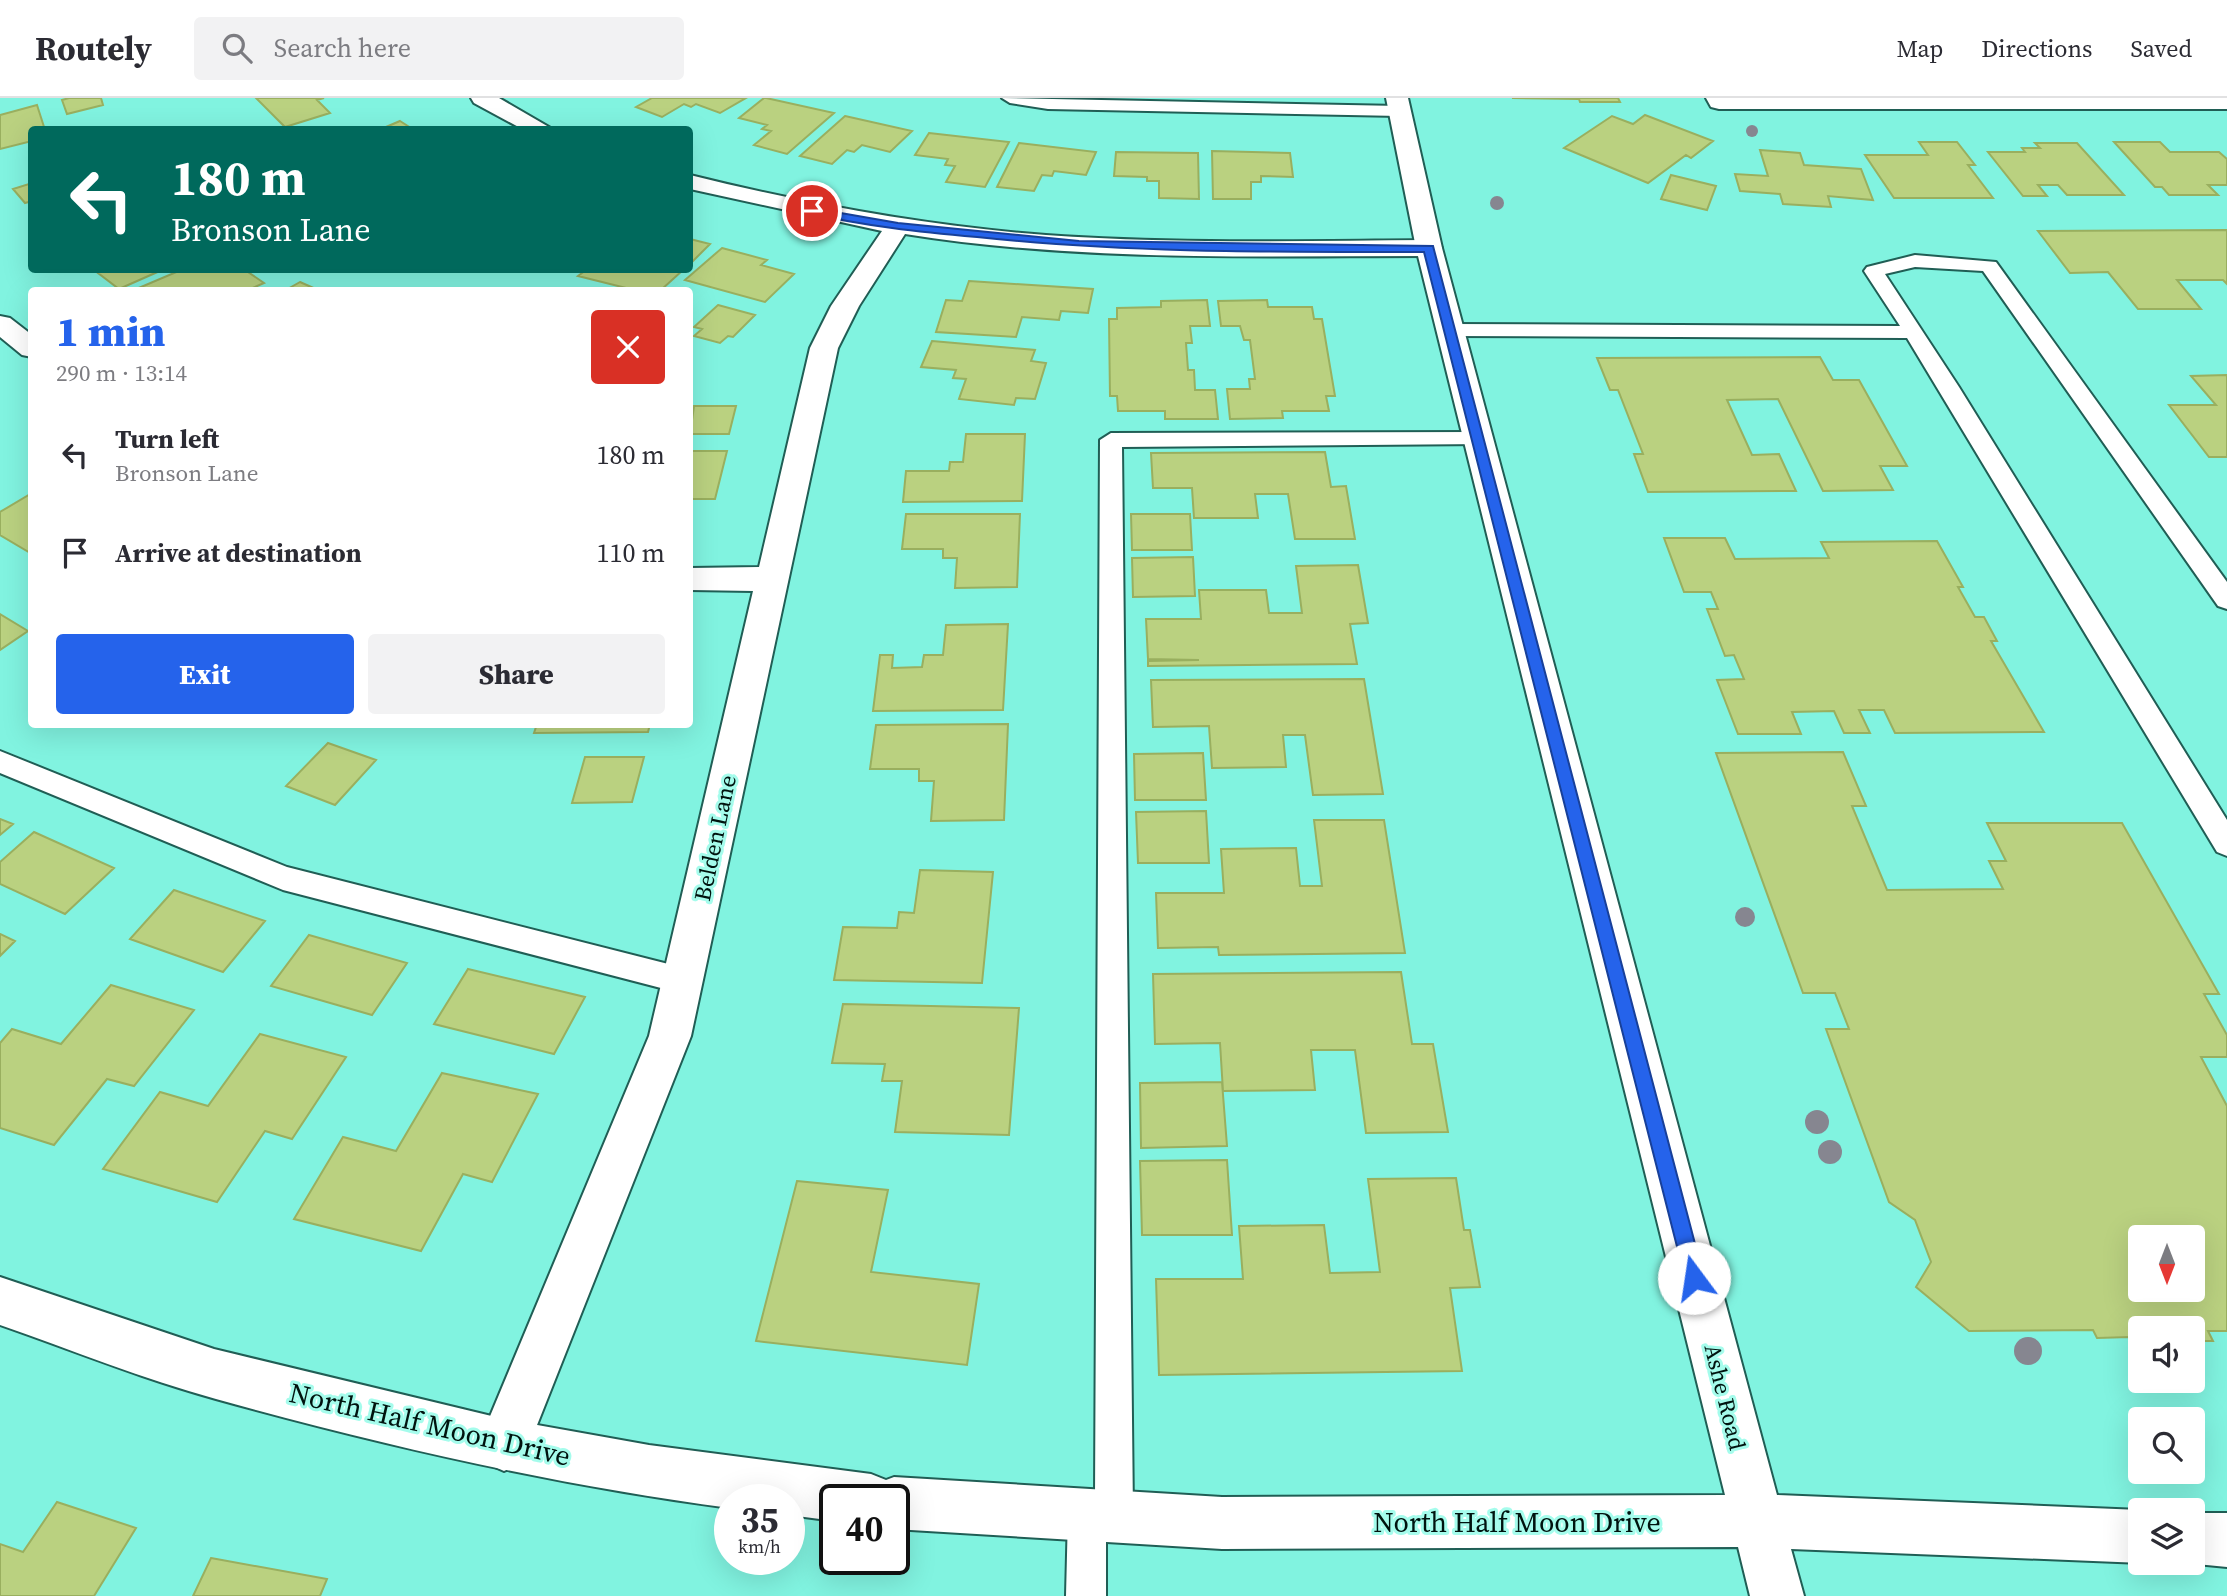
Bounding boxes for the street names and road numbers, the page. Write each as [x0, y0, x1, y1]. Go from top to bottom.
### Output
street label: Belden Lane [686, 772, 744, 904]
street label: Ashe Road [1696, 1341, 1754, 1453]
street label: North Half Moon Drive [286, 1373, 574, 1475]
street label: North Half Moon Drive [1373, 1503, 1661, 1541]

